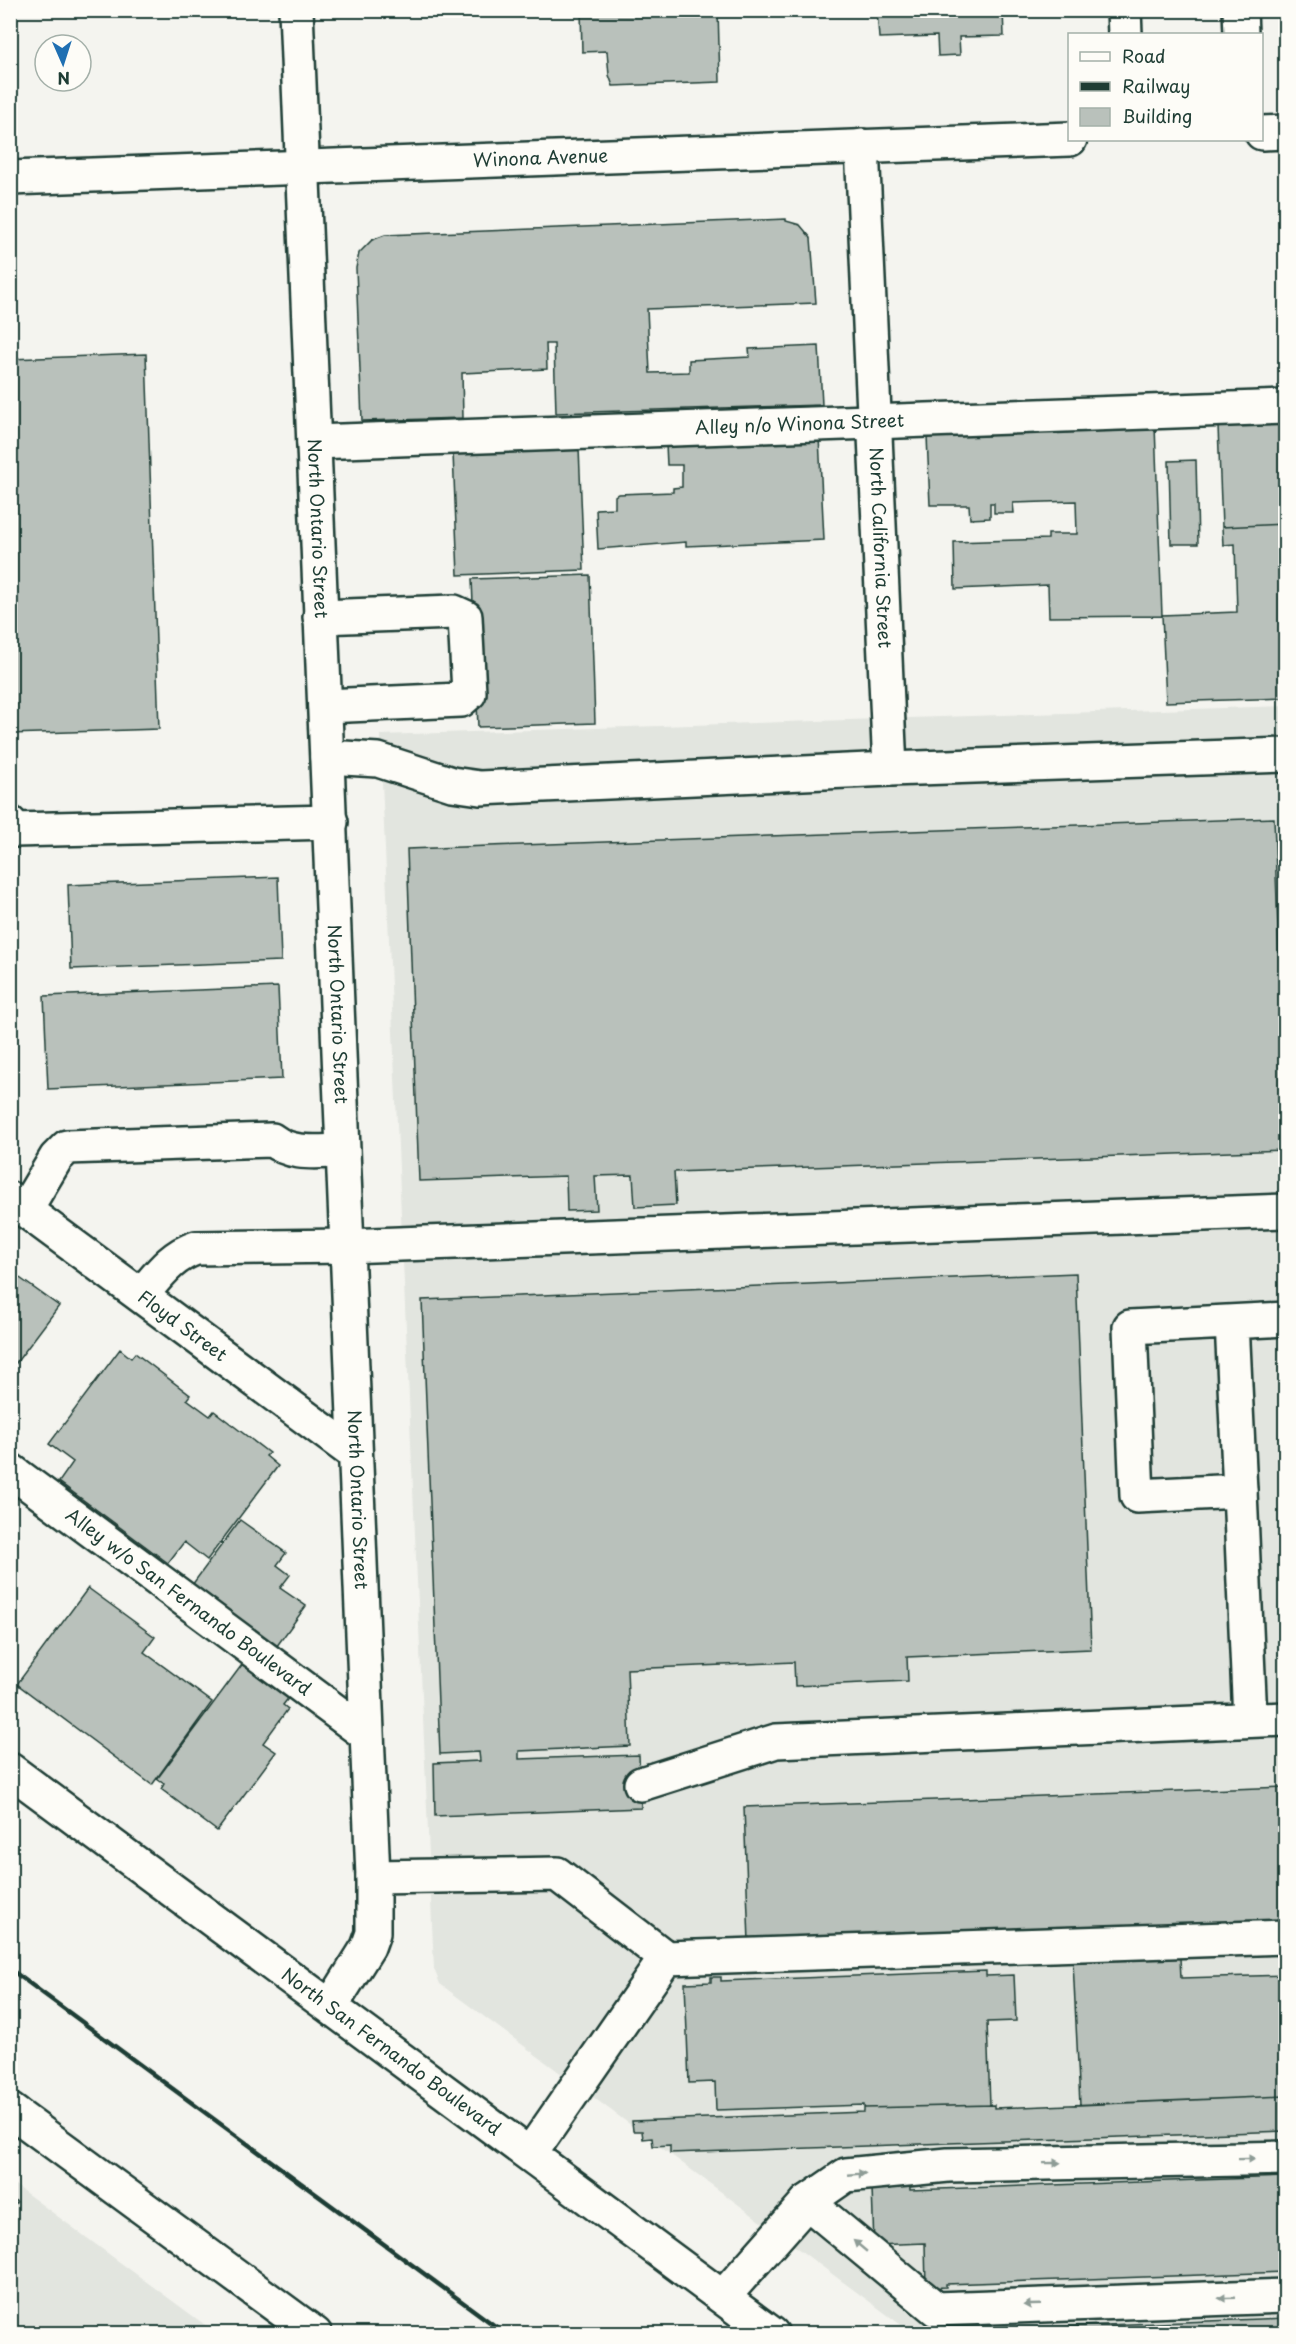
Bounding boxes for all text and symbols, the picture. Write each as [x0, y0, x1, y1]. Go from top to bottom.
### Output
north arrow [33, 33, 93, 93]
legend [1068, 33, 1263, 141]
text: Road [1122, 42, 1166, 69]
text: N [57, 67, 71, 91]
text: Railway [1122, 72, 1190, 99]
text: Building [1122, 102, 1192, 129]
street label: Winona Avenue [473, 141, 609, 173]
street label: Alley n/o Winona Street [695, 406, 905, 440]
street label: North Ontario Street [302, 438, 336, 619]
street label: North California Street [864, 447, 900, 649]
street label: North Ontario Street [322, 924, 356, 1104]
street label: Floyd Street [133, 1283, 233, 1367]
street label: North Ontario Street [342, 1409, 376, 1590]
street label: Alley w/o San Fernando Boulevard [61, 1501, 318, 1701]
street label: North San Fernando Boulevard [276, 1960, 507, 2141]
one-way arrow [1237, 2154, 1256, 2164]
one-way arrow [1042, 2158, 1061, 2168]
one-way arrow [848, 2169, 867, 2179]
one-way arrow [853, 2240, 868, 2253]
one-way arrow [1218, 2293, 1237, 2303]
one-way arrow [1023, 2301, 1042, 2310]

